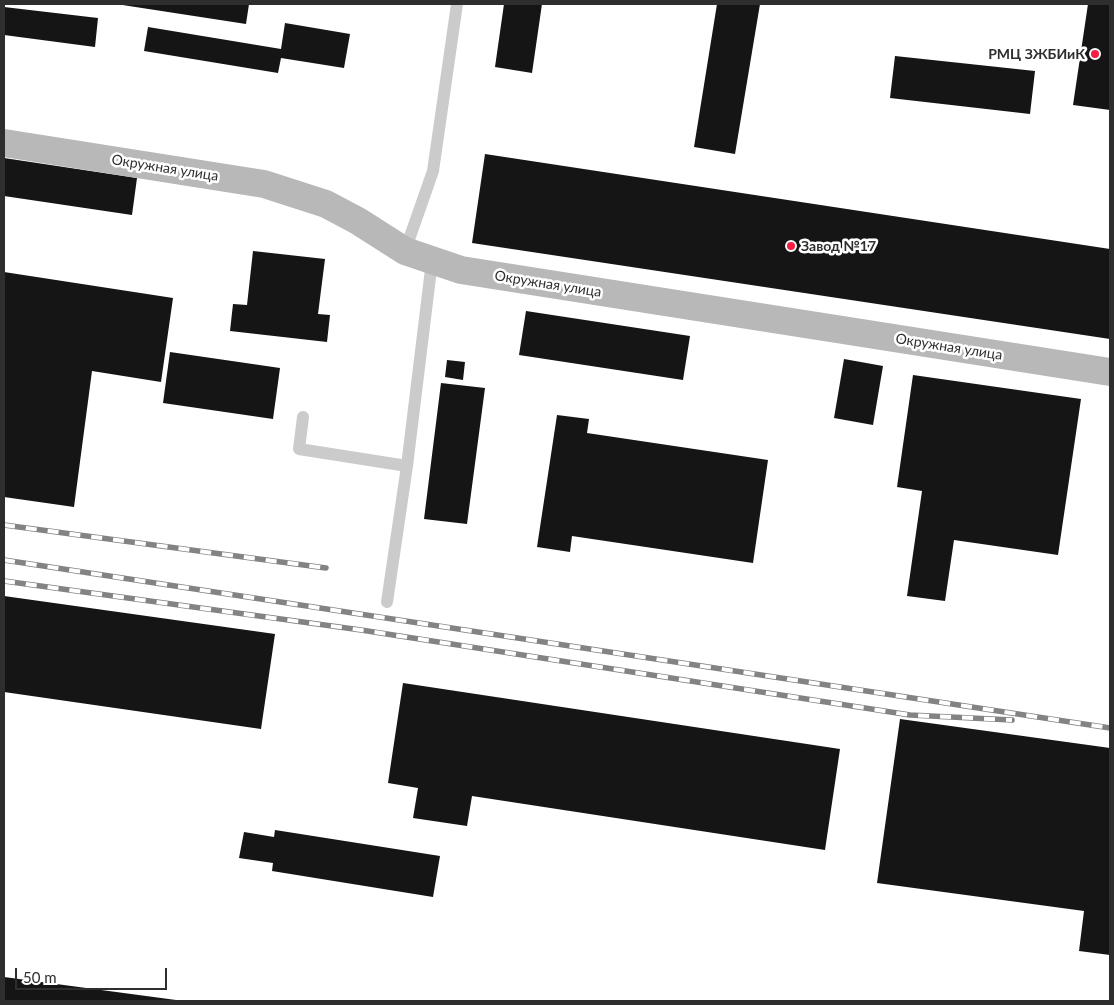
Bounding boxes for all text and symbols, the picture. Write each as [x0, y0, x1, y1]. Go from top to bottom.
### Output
place label: РМЦ ЗЖБИиК [988, 46, 1085, 62]
marker: РМЦ ЗЖБИиК [1089, 48, 1101, 60]
street label: Окружная улица [110, 151, 220, 185]
place label: Завод №17 [801, 238, 876, 254]
marker: Завод №17 [785, 240, 797, 252]
street label: Окружная улица [493, 267, 603, 301]
street label: Окружная улица [894, 330, 1004, 364]
scale bar [18, 958, 170, 990]
text: 50 m [23, 968, 57, 986]

